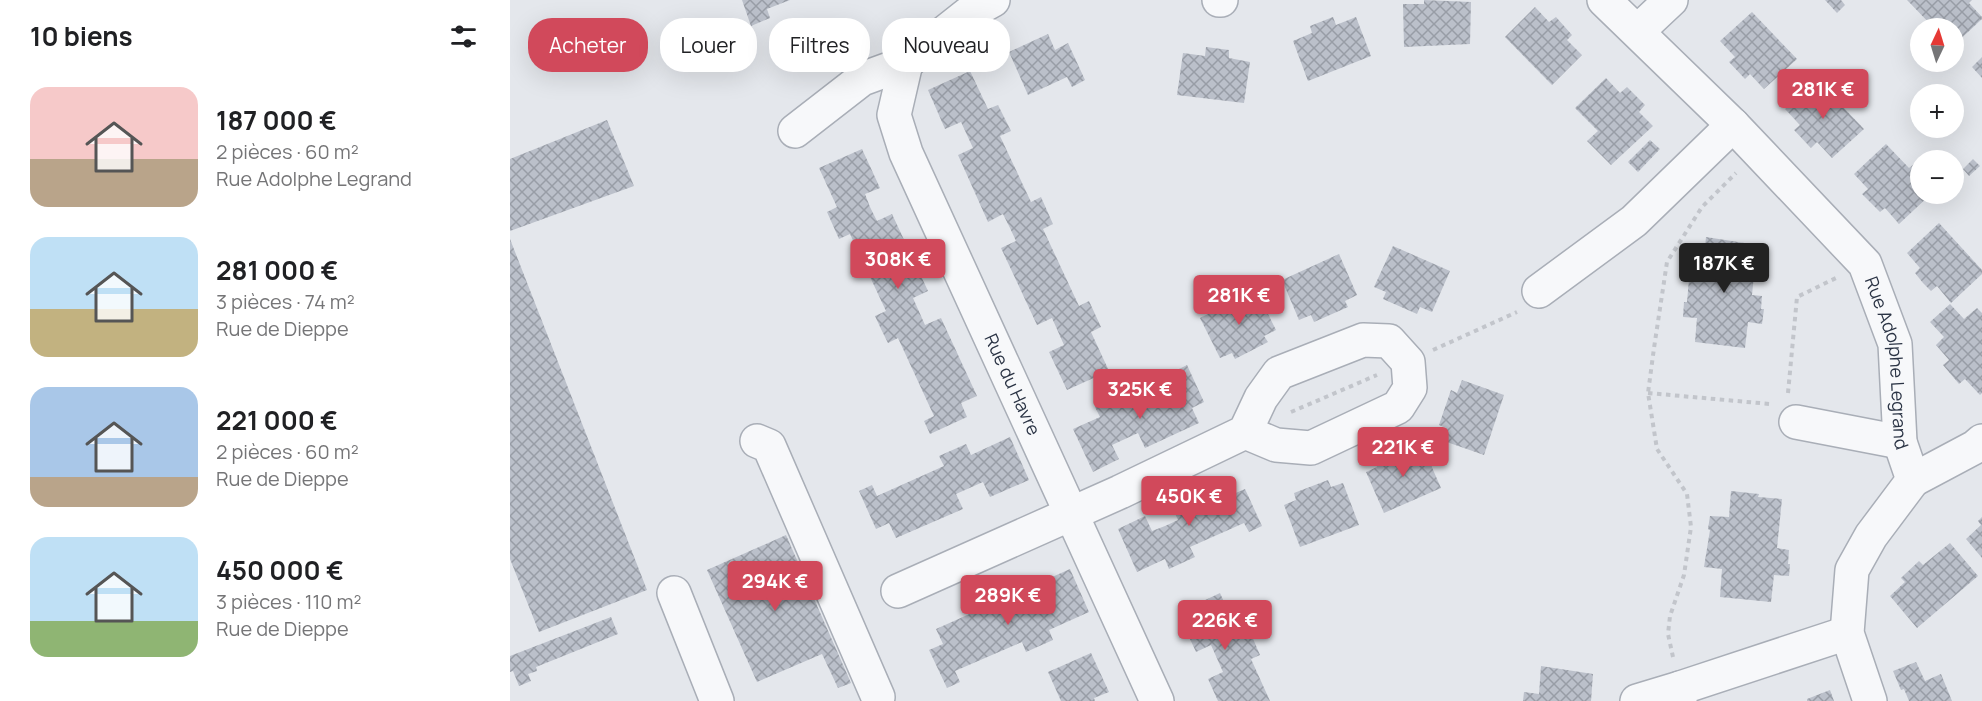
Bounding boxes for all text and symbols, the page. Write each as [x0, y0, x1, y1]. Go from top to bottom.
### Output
text: 10 biens [30, 18, 133, 54]
chip: Acheter [528, 18, 648, 72]
chip: Louer [660, 18, 757, 72]
chip: Filtres [769, 18, 870, 72]
chip: Nouveau [882, 18, 1010, 72]
north arrow [1910, 18, 1964, 72]
map controls [1910, 18, 1964, 204]
icon: filters [447, 20, 480, 53]
pin: 281K € [1774, 69, 1872, 120]
text: 281K € [1791, 75, 1855, 102]
button: + [1910, 84, 1964, 138]
text: 187 000 € [216, 102, 337, 138]
icon: home [78, 111, 150, 183]
text: 2 pièces · 60 m² [216, 138, 359, 165]
button: − [1910, 150, 1964, 204]
text: Rue Adolphe Legrand [216, 165, 412, 192]
pin: 308K € [849, 239, 947, 290]
pin: 187K € [1675, 243, 1773, 294]
text: 308K € [864, 245, 932, 272]
text: 187K € [1693, 249, 1755, 276]
text: 281 000 € [216, 252, 338, 288]
icon: home [78, 261, 150, 333]
street label: Rue Adolphe Legrand [1860, 273, 1915, 453]
pin: 281K € [1190, 275, 1288, 326]
text: 281K € [1207, 281, 1271, 308]
text: 3 pièces · 74 m² [216, 288, 355, 315]
text: Rue de Dieppe [216, 315, 349, 342]
street label: Rue du Havre [979, 330, 1047, 439]
pin: 325K € [1091, 369, 1189, 420]
text: 325K € [1107, 375, 1173, 402]
text: 221 000 € [216, 402, 338, 438]
icon: home [78, 411, 150, 483]
pin: 221K € [1354, 427, 1452, 478]
text: 221K € [1372, 433, 1434, 460]
text: 2 pièces · 60 m² [216, 438, 359, 465]
text: Rue de Dieppe [216, 465, 349, 492]
pin: 450K € [1140, 476, 1238, 527]
text: 450K € [1155, 482, 1223, 509]
text: 450 000 € [216, 552, 344, 588]
icon: home [78, 561, 150, 633]
pin: 294K € [726, 561, 824, 612]
text: 294K € [742, 567, 808, 594]
pin: 289K € [959, 575, 1057, 626]
text: 289K € [975, 581, 1041, 608]
text: 3 pièces · 110 m² [216, 588, 362, 615]
pin: 226K € [1176, 600, 1274, 651]
text: 226K € [1192, 606, 1258, 633]
text: Rue de Dieppe [216, 615, 349, 642]

